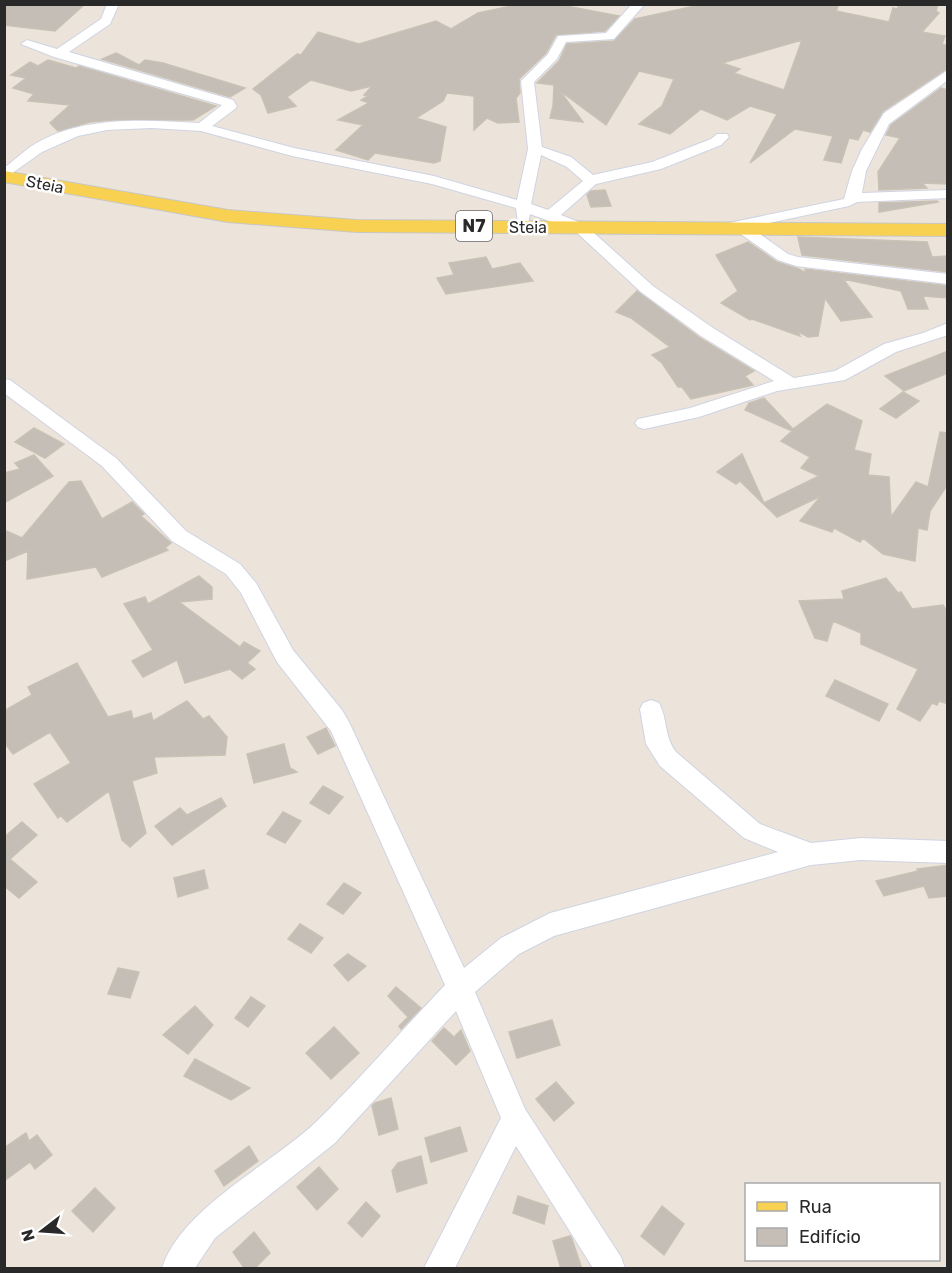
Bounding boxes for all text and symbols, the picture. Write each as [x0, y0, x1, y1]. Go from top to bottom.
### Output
street label: Steia [25, 172, 65, 197]
road number: N7 [456, 211, 492, 241]
street label: Steia [509, 218, 547, 237]
legend [745, 1183, 940, 1261]
text: Rua [799, 1196, 832, 1218]
north arrow [12, 1201, 72, 1261]
text: Edifício [799, 1226, 861, 1248]
text: N [17, 1227, 39, 1244]

